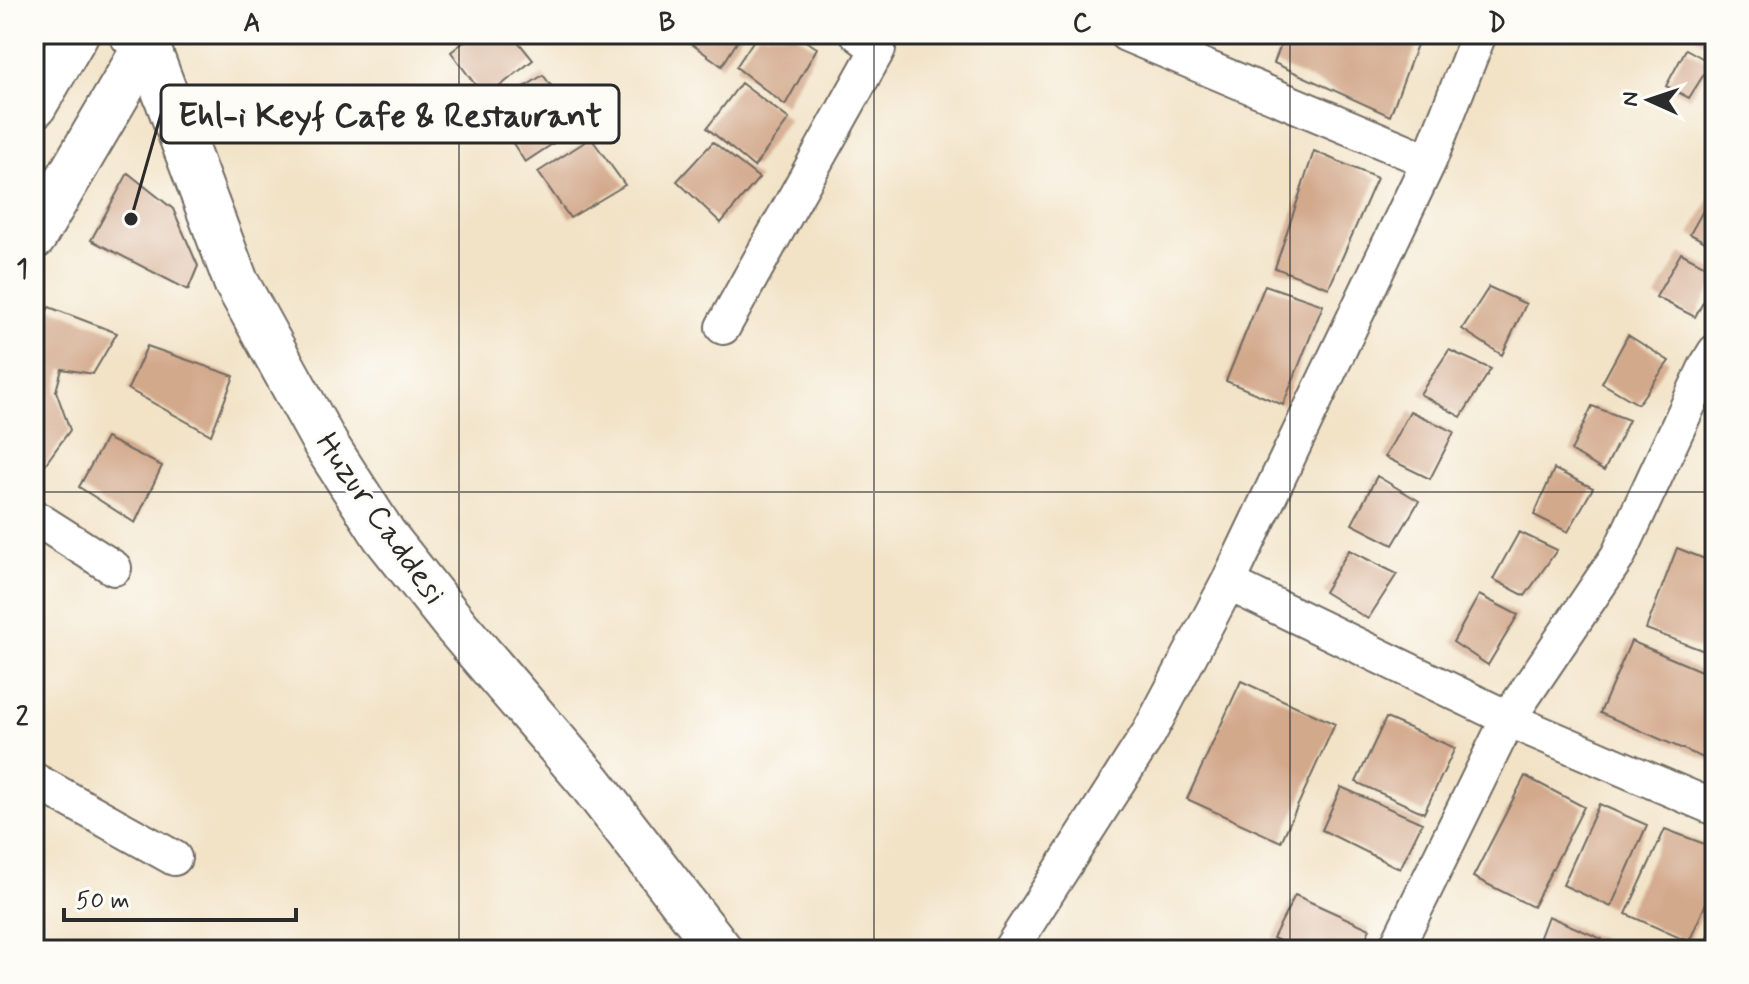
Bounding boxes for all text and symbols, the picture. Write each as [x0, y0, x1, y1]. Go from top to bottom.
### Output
text: A [243, 7, 261, 41]
text: B [659, 7, 675, 41]
text: C [1073, 7, 1092, 41]
text: D [1488, 7, 1506, 41]
north arrow [1609, 60, 1689, 140]
callout: Ehl-i Keyf Cafe & Restaurant [161, 85, 619, 143]
text: N [1617, 91, 1645, 107]
text: Ehl-i Keyf Cafe & Restaurant [178, 94, 602, 139]
text: 1 [16, 253, 28, 287]
street label: Huzur Caddesi [305, 425, 455, 613]
text: 2 [16, 701, 29, 735]
scale bar [64, 872, 296, 922]
text: 50 m [76, 886, 130, 917]

